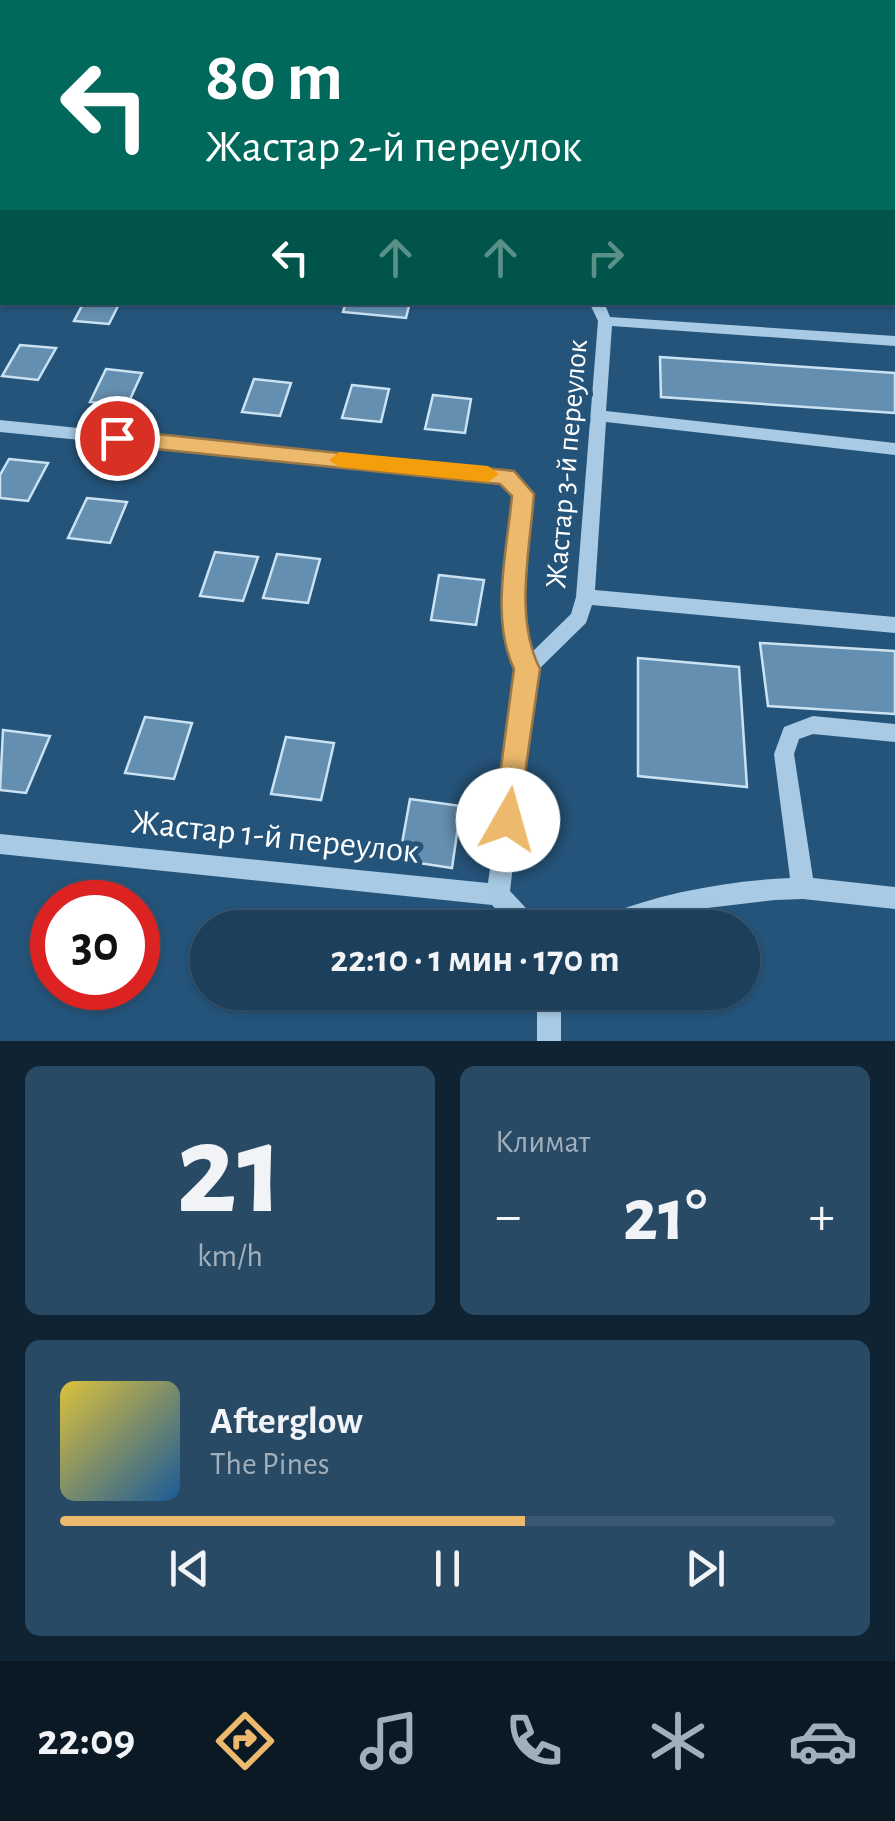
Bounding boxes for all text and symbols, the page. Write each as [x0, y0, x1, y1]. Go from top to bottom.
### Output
icon: left [40, 40, 170, 170]
text: 80 m [205, 43, 343, 113]
text: Жастар 2-й переулок [205, 125, 582, 170]
icon: left [263, 230, 318, 285]
icon: ahead [368, 230, 423, 285]
icon: ahead [473, 230, 528, 285]
icon: right [578, 230, 633, 285]
street label: Жастар 3-й переулок [541, 338, 593, 590]
pin [75, 396, 160, 481]
icon: arrive [90, 411, 145, 466]
position arrow [456, 768, 560, 872]
street label: Жастар 1-й переулок [129, 804, 421, 870]
speed limit sign: 30 [30, 880, 160, 1010]
text: 22:10 · 1 мин · 170 m [330, 941, 620, 979]
text: 21 [176, 1107, 284, 1237]
text: Климат [495, 1126, 590, 1158]
text: 21° [623, 1179, 707, 1254]
text: − [495, 1189, 521, 1244]
text: + [809, 1189, 835, 1244]
text: km/h [197, 1240, 263, 1272]
text: Afterglow [210, 1403, 363, 1441]
text: The Pines [210, 1448, 330, 1480]
icon: previous [162, 1541, 217, 1596]
icon: pause [420, 1541, 475, 1596]
icon: next [678, 1541, 733, 1596]
icon: directions [210, 1706, 280, 1776]
icon: music [354, 1706, 424, 1776]
icon: phone [499, 1706, 569, 1776]
icon: climate [643, 1706, 713, 1776]
icon: car [788, 1706, 858, 1776]
text: 22:09 [37, 1718, 135, 1763]

